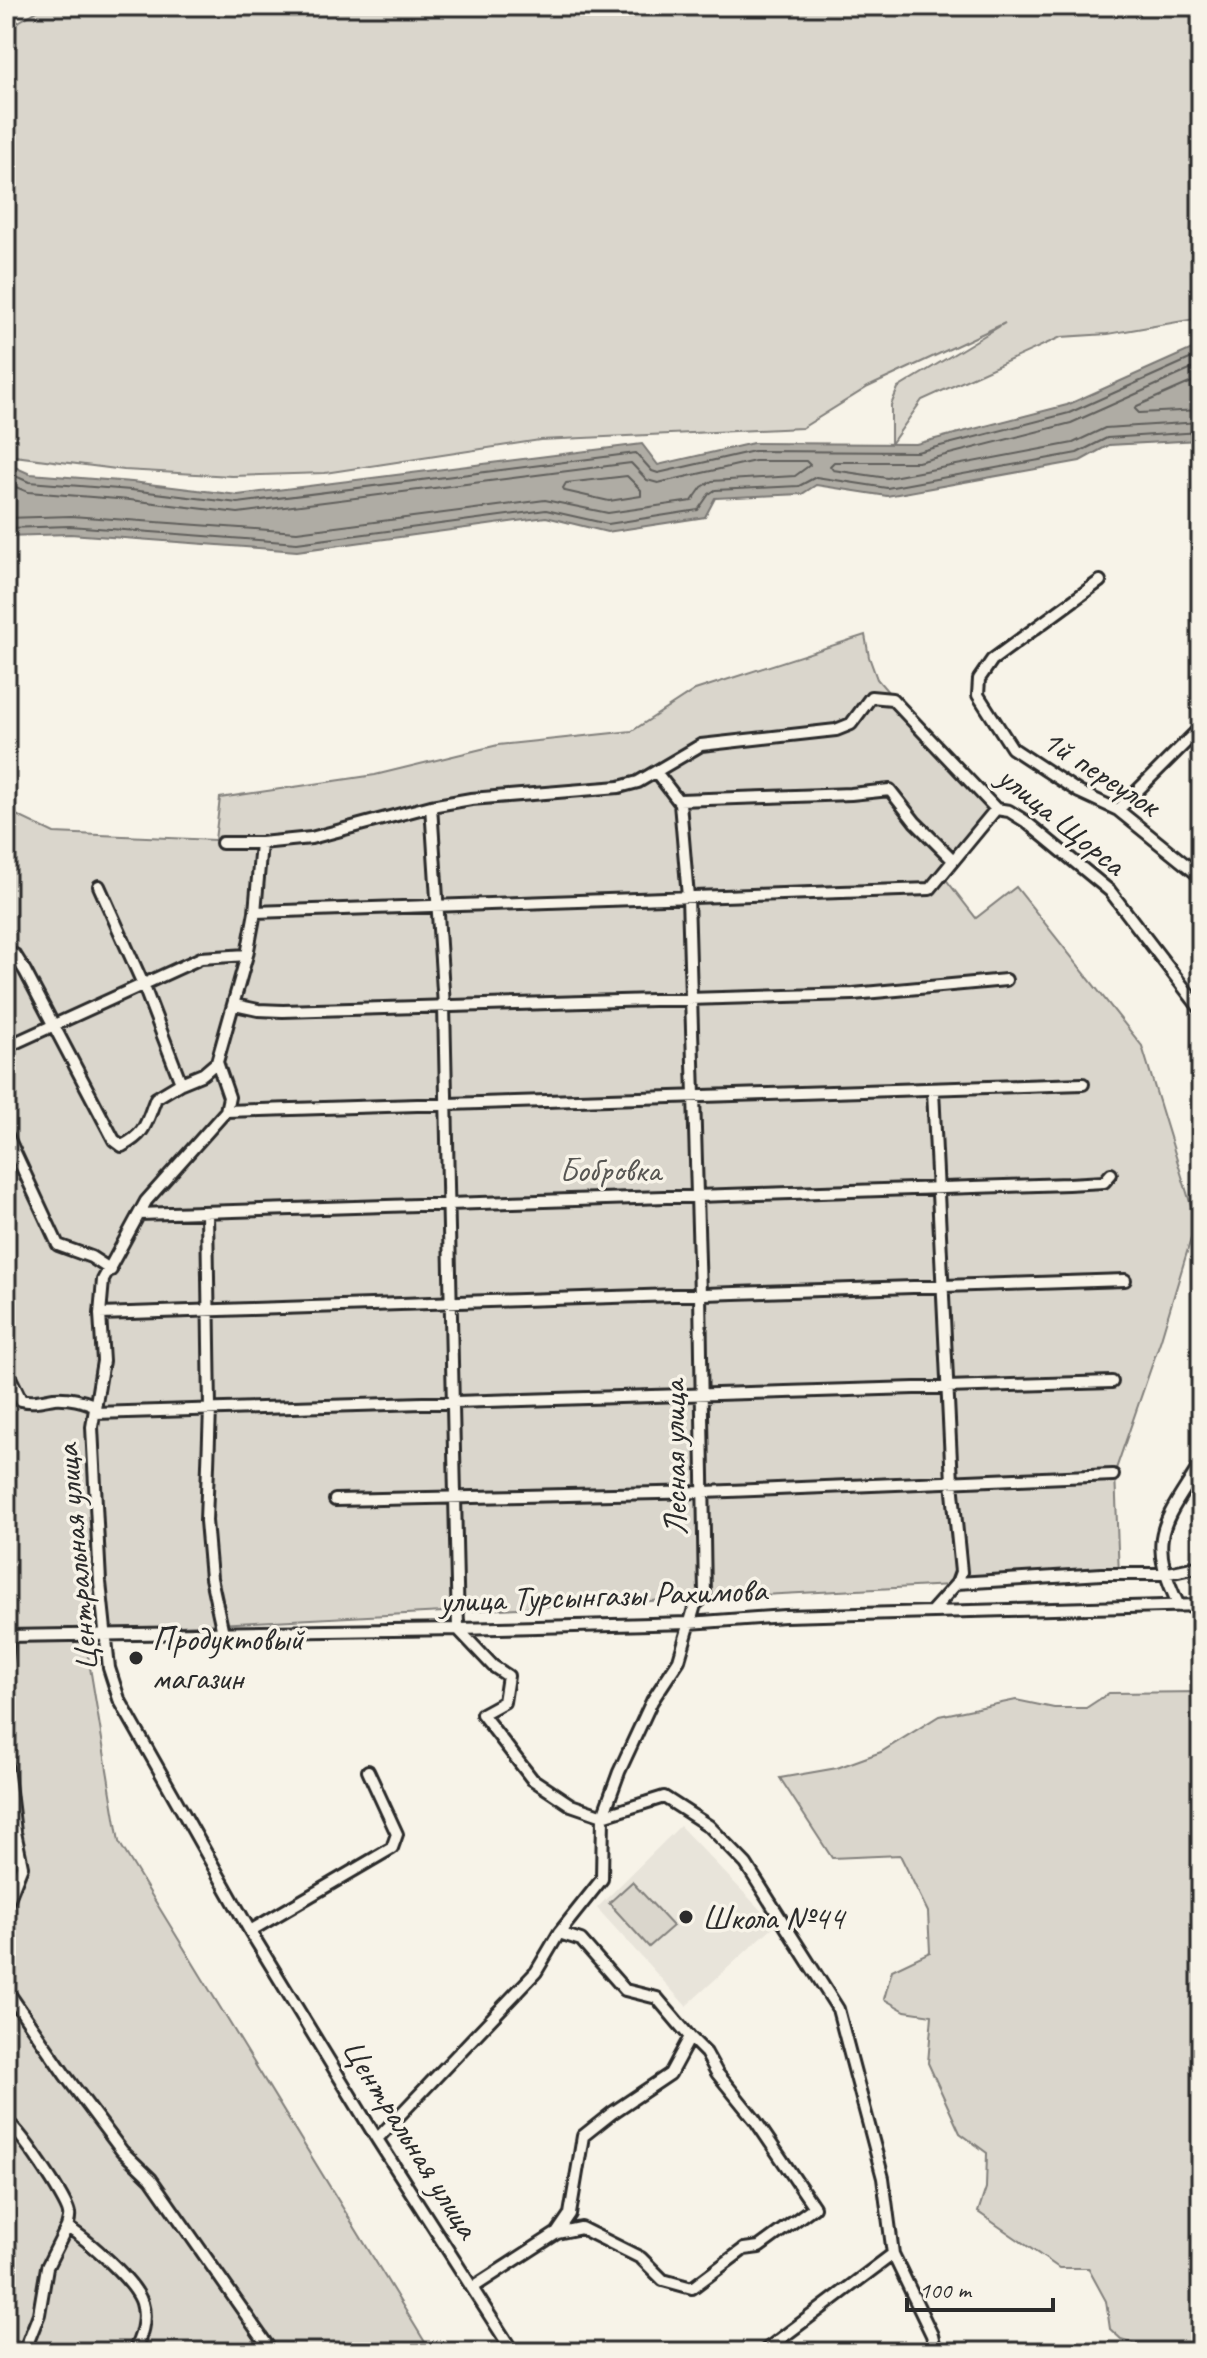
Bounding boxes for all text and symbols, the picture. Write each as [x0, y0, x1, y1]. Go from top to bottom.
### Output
street label: 1й переулок [1034, 718, 1171, 828]
street label: улица Щорса [988, 754, 1137, 886]
park label: Бобровка [559, 1148, 664, 1191]
street label: Лесная улица [651, 1377, 697, 1536]
street label: Центральная улица [44, 1441, 107, 1673]
street label: улица Турсынгазы Рахимова [437, 1568, 770, 1622]
place label: Продуктовый магазин [152, 1617, 305, 1699]
marker: Продуктовый магазин [127, 1649, 145, 1667]
place label: Школа №44 [702, 1896, 848, 1939]
marker: Школа №44 [677, 1908, 695, 1926]
street label: Центральная улица [332, 2030, 491, 2248]
scale bar [907, 2262, 1053, 2312]
text: 100 m [919, 2275, 973, 2305]

